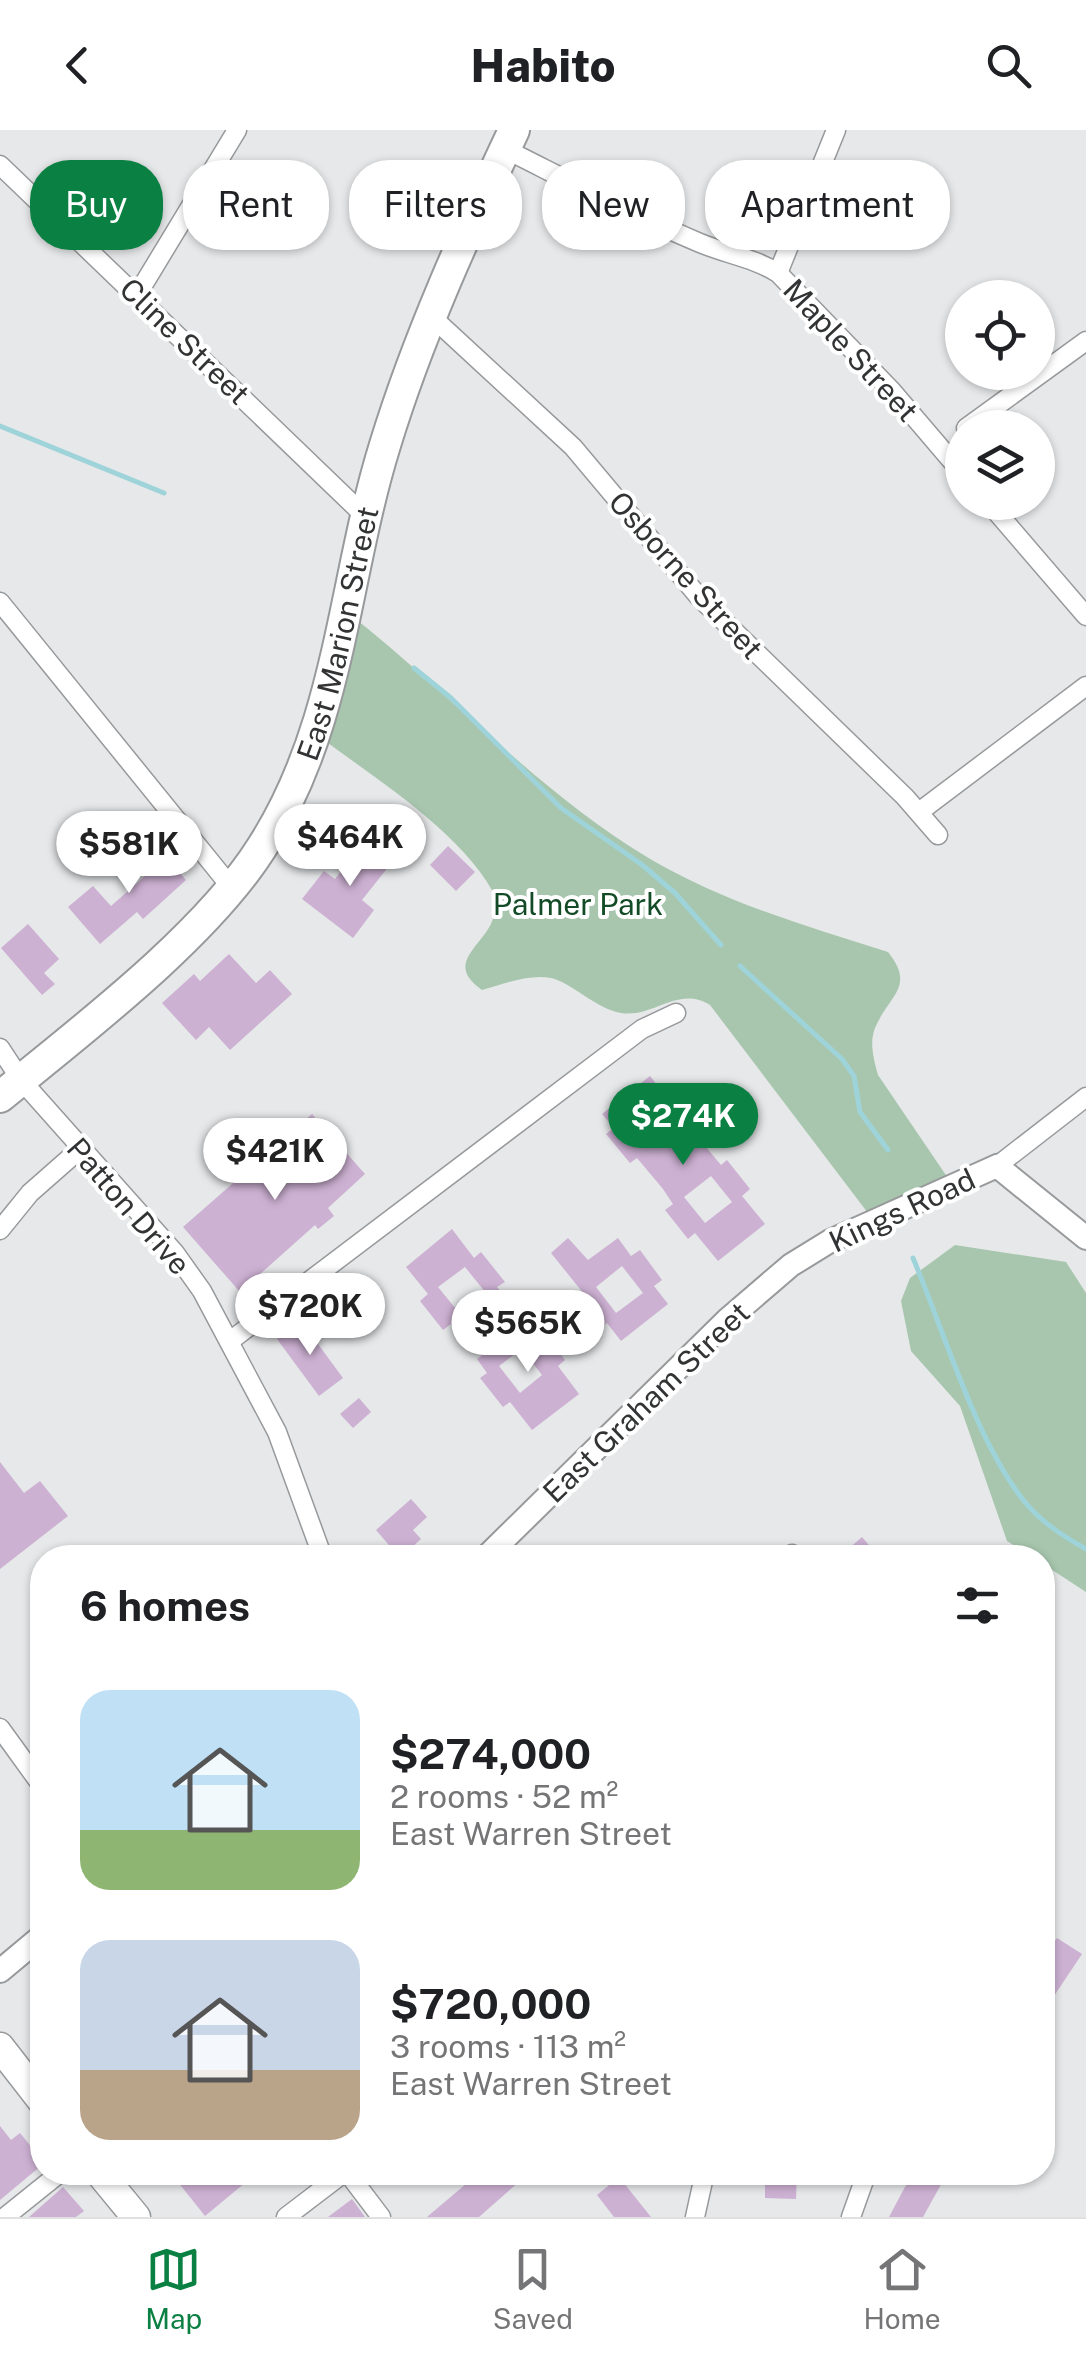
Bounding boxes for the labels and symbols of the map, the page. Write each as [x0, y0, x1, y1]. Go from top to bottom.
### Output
street label: Cline Street [113, 270, 257, 412]
street label: Maple Street [776, 272, 926, 428]
street label: Osborne Street [601, 484, 771, 666]
street label: East Marion Street [289, 503, 386, 765]
pin: $464K [280, 804, 420, 889]
pin: $581K [59, 811, 199, 896]
park label: Palmer Park [493, 886, 663, 922]
pin: $274K [613, 1083, 753, 1168]
pin: $421K [205, 1118, 345, 1203]
street label: Patton Drive [60, 1130, 198, 1282]
street label: Kings Road [823, 1161, 981, 1259]
pin: $720K [240, 1273, 380, 1358]
pin: $565K [458, 1290, 598, 1375]
street label: East Graham Street [535, 1294, 757, 1510]

